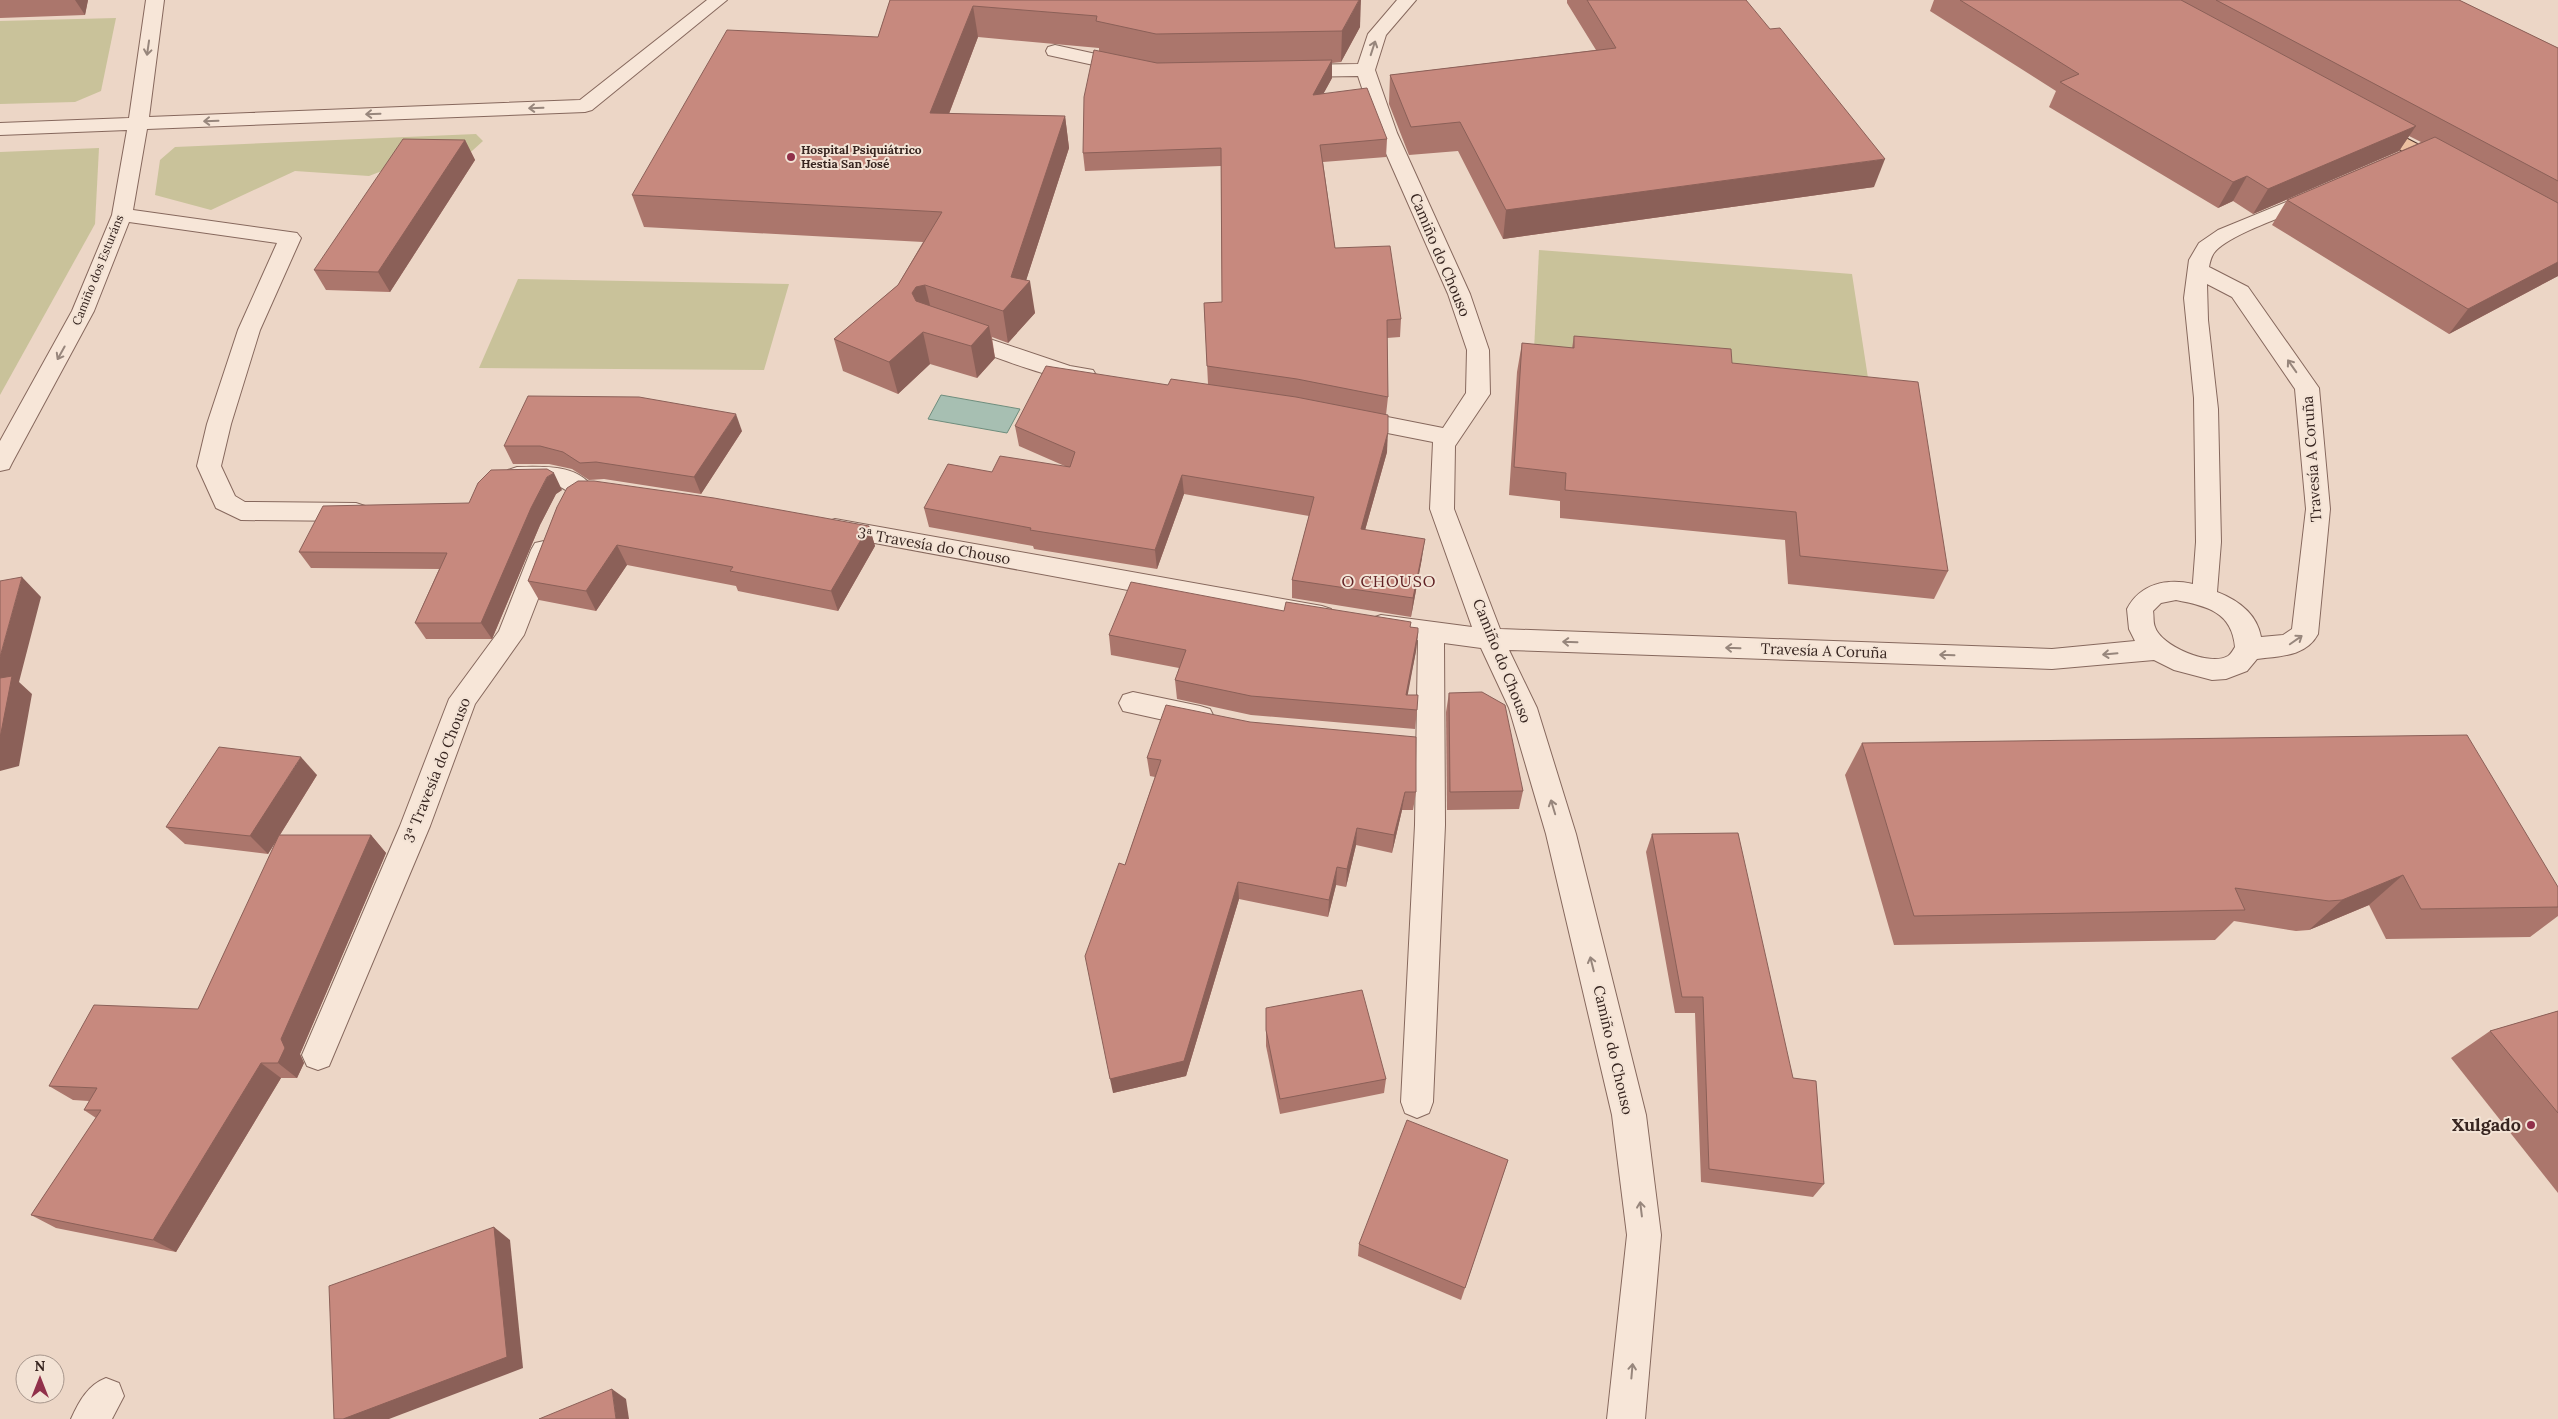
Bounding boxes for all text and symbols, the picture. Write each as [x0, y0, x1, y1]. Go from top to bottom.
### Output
one-way arrow [143, 40, 153, 56]
one-way arrow [1368, 40, 1378, 56]
one-way arrow [528, 103, 544, 112]
one-way arrow [366, 109, 382, 119]
one-way arrow [203, 116, 219, 125]
place label: Hospital Psiquiátrico Hestia San José [801, 142, 922, 171]
marker: Hospital Psiquiátrico Hestia San José [785, 151, 797, 163]
street label: Camiño do Chouso [1406, 190, 1475, 320]
street label: Camiño dos Esturáns [68, 212, 127, 327]
one-way arrow [55, 345, 65, 360]
one-way arrow [2286, 360, 2297, 373]
street label: Travesía A Coruña [2298, 395, 2325, 523]
street label: 3ª Travesía do Chouso [856, 523, 1012, 568]
district label: O CHOUSO [1342, 571, 1436, 591]
street label: Camiño do Chouso [1469, 596, 1536, 726]
one-way arrow [2289, 635, 2303, 645]
one-way arrow [1562, 637, 1578, 647]
street label: Travesía A Coruña [1760, 639, 1888, 662]
one-way arrow [1725, 643, 1741, 652]
one-way arrow [2102, 649, 2118, 659]
one-way arrow [1940, 651, 1956, 660]
street label: 3ª Travesía do Chouso [399, 694, 474, 845]
one-way arrow [1547, 799, 1557, 815]
one-way arrow [1587, 957, 1596, 973]
street label: Camiño do Chouso [1589, 983, 1638, 1117]
place label: Xulgado [2452, 1113, 2521, 1136]
marker: Xulgado [2525, 1119, 2537, 1131]
one-way arrow [1636, 1201, 1646, 1217]
north arrow [15, 1354, 65, 1404]
text: N [35, 1357, 46, 1375]
one-way arrow [1627, 1363, 1636, 1379]

